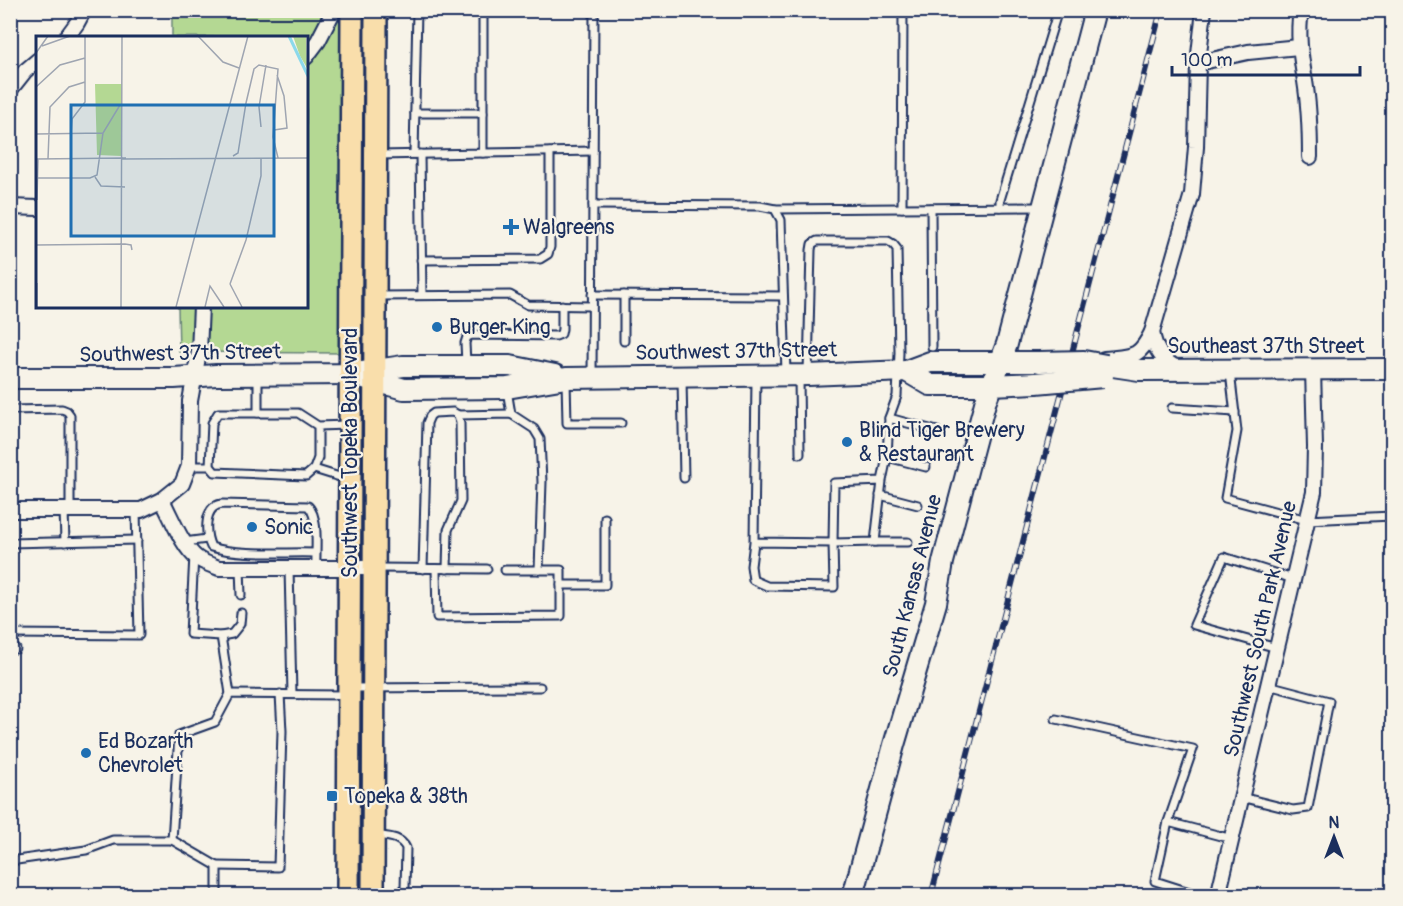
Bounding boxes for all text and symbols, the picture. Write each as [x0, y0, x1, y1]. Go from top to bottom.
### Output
inset map [36, 36, 308, 308]
scale bar [1172, 39, 1360, 77]
text: 100 m [1181, 49, 1233, 72]
place label: Walgreens [523, 214, 615, 241]
marker: Walgreens [504, 220, 518, 234]
place label: Burger King [449, 314, 551, 341]
marker: Burger King [430, 320, 444, 334]
street label: Southwest Topeka Boulevard [337, 328, 364, 578]
street label: Southeast 37th Street [1167, 333, 1365, 360]
street label: Southwest 37th Street [635, 336, 838, 367]
street label: Southwest 37th Street [79, 338, 282, 369]
place label: Blind Tiger Brewery & Restaurant [859, 417, 1025, 468]
marker: Blind Tiger Brewery & Restaurant [840, 435, 854, 449]
street label: South Kansas Avenue [877, 491, 948, 681]
street label: Southwest South Park Avenue [1218, 498, 1303, 760]
place label: Sonic [264, 514, 314, 541]
marker: Sonic [245, 520, 259, 534]
place label: Ed Bozarth Chevrolet [98, 728, 193, 779]
marker: Ed Bozarth Chevrolet [79, 746, 93, 760]
place label: Topeka & 38th [344, 783, 468, 810]
marker: Topeka & 38th [325, 789, 339, 803]
north arrow [1304, 807, 1364, 867]
text: N [1329, 813, 1340, 833]

